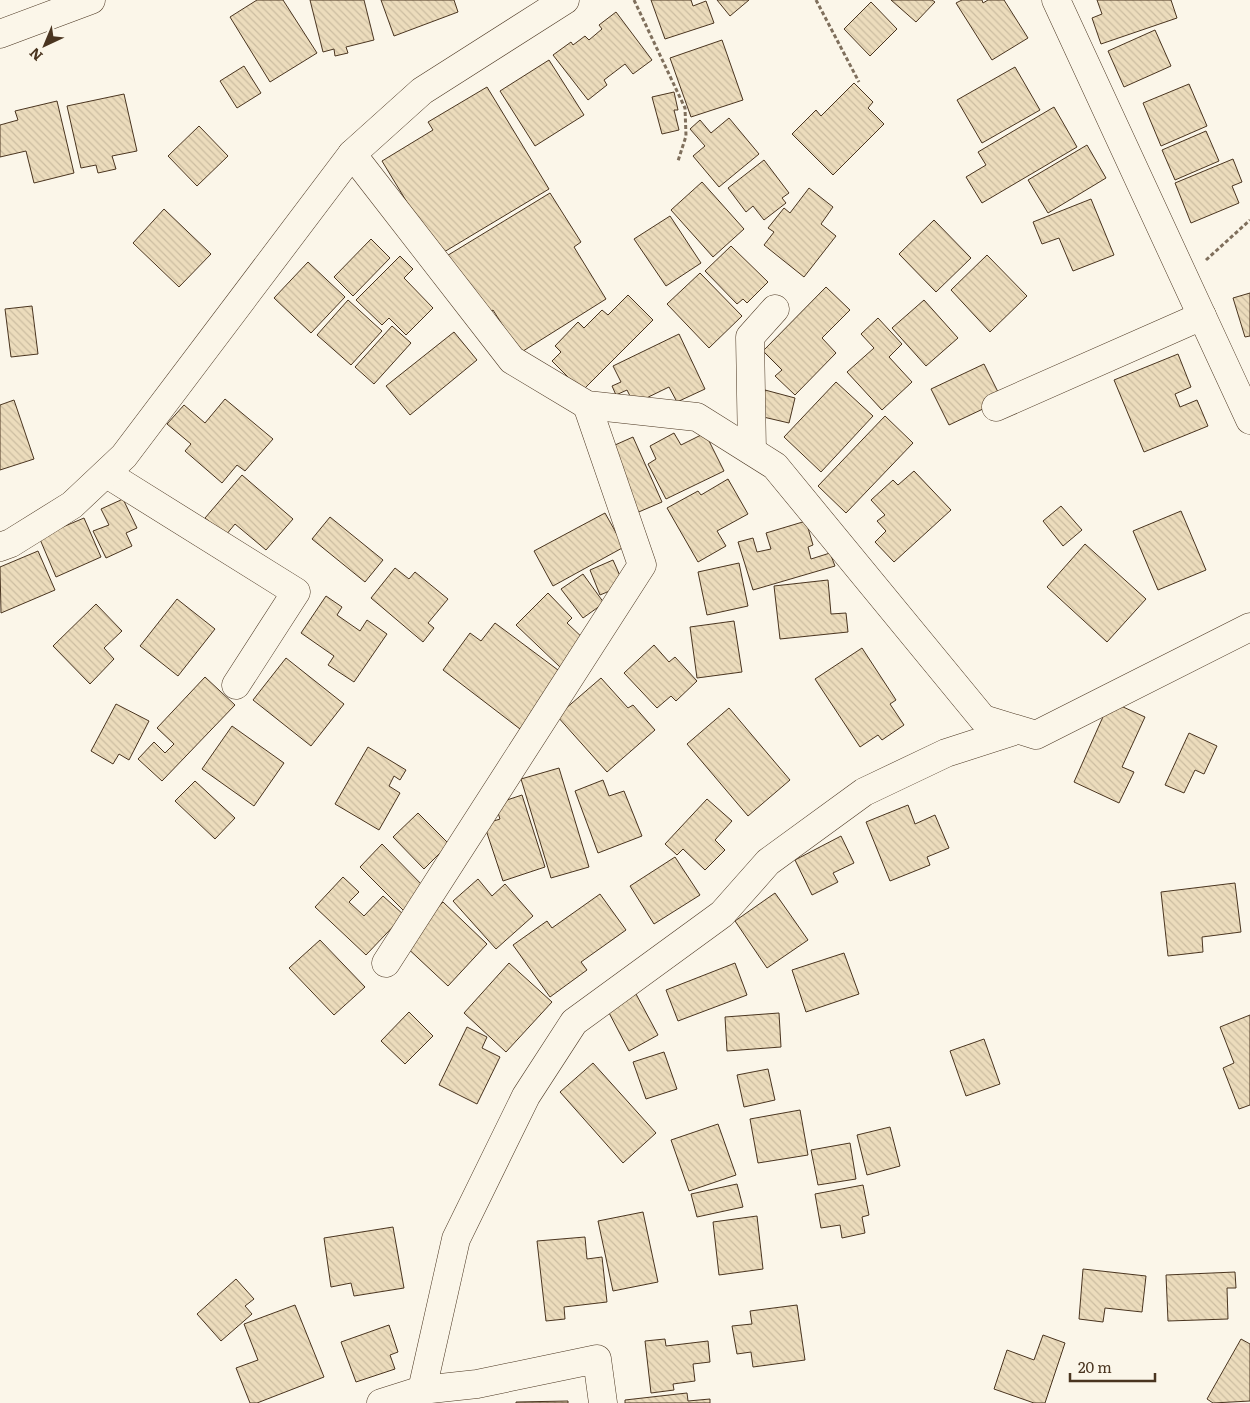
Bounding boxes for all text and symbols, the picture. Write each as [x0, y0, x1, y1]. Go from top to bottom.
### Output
north arrow [20, 20, 70, 70]
text: N [24, 44, 46, 66]
scale bar [1070, 1350, 1155, 1382]
text: 20 m [1078, 1355, 1112, 1378]

